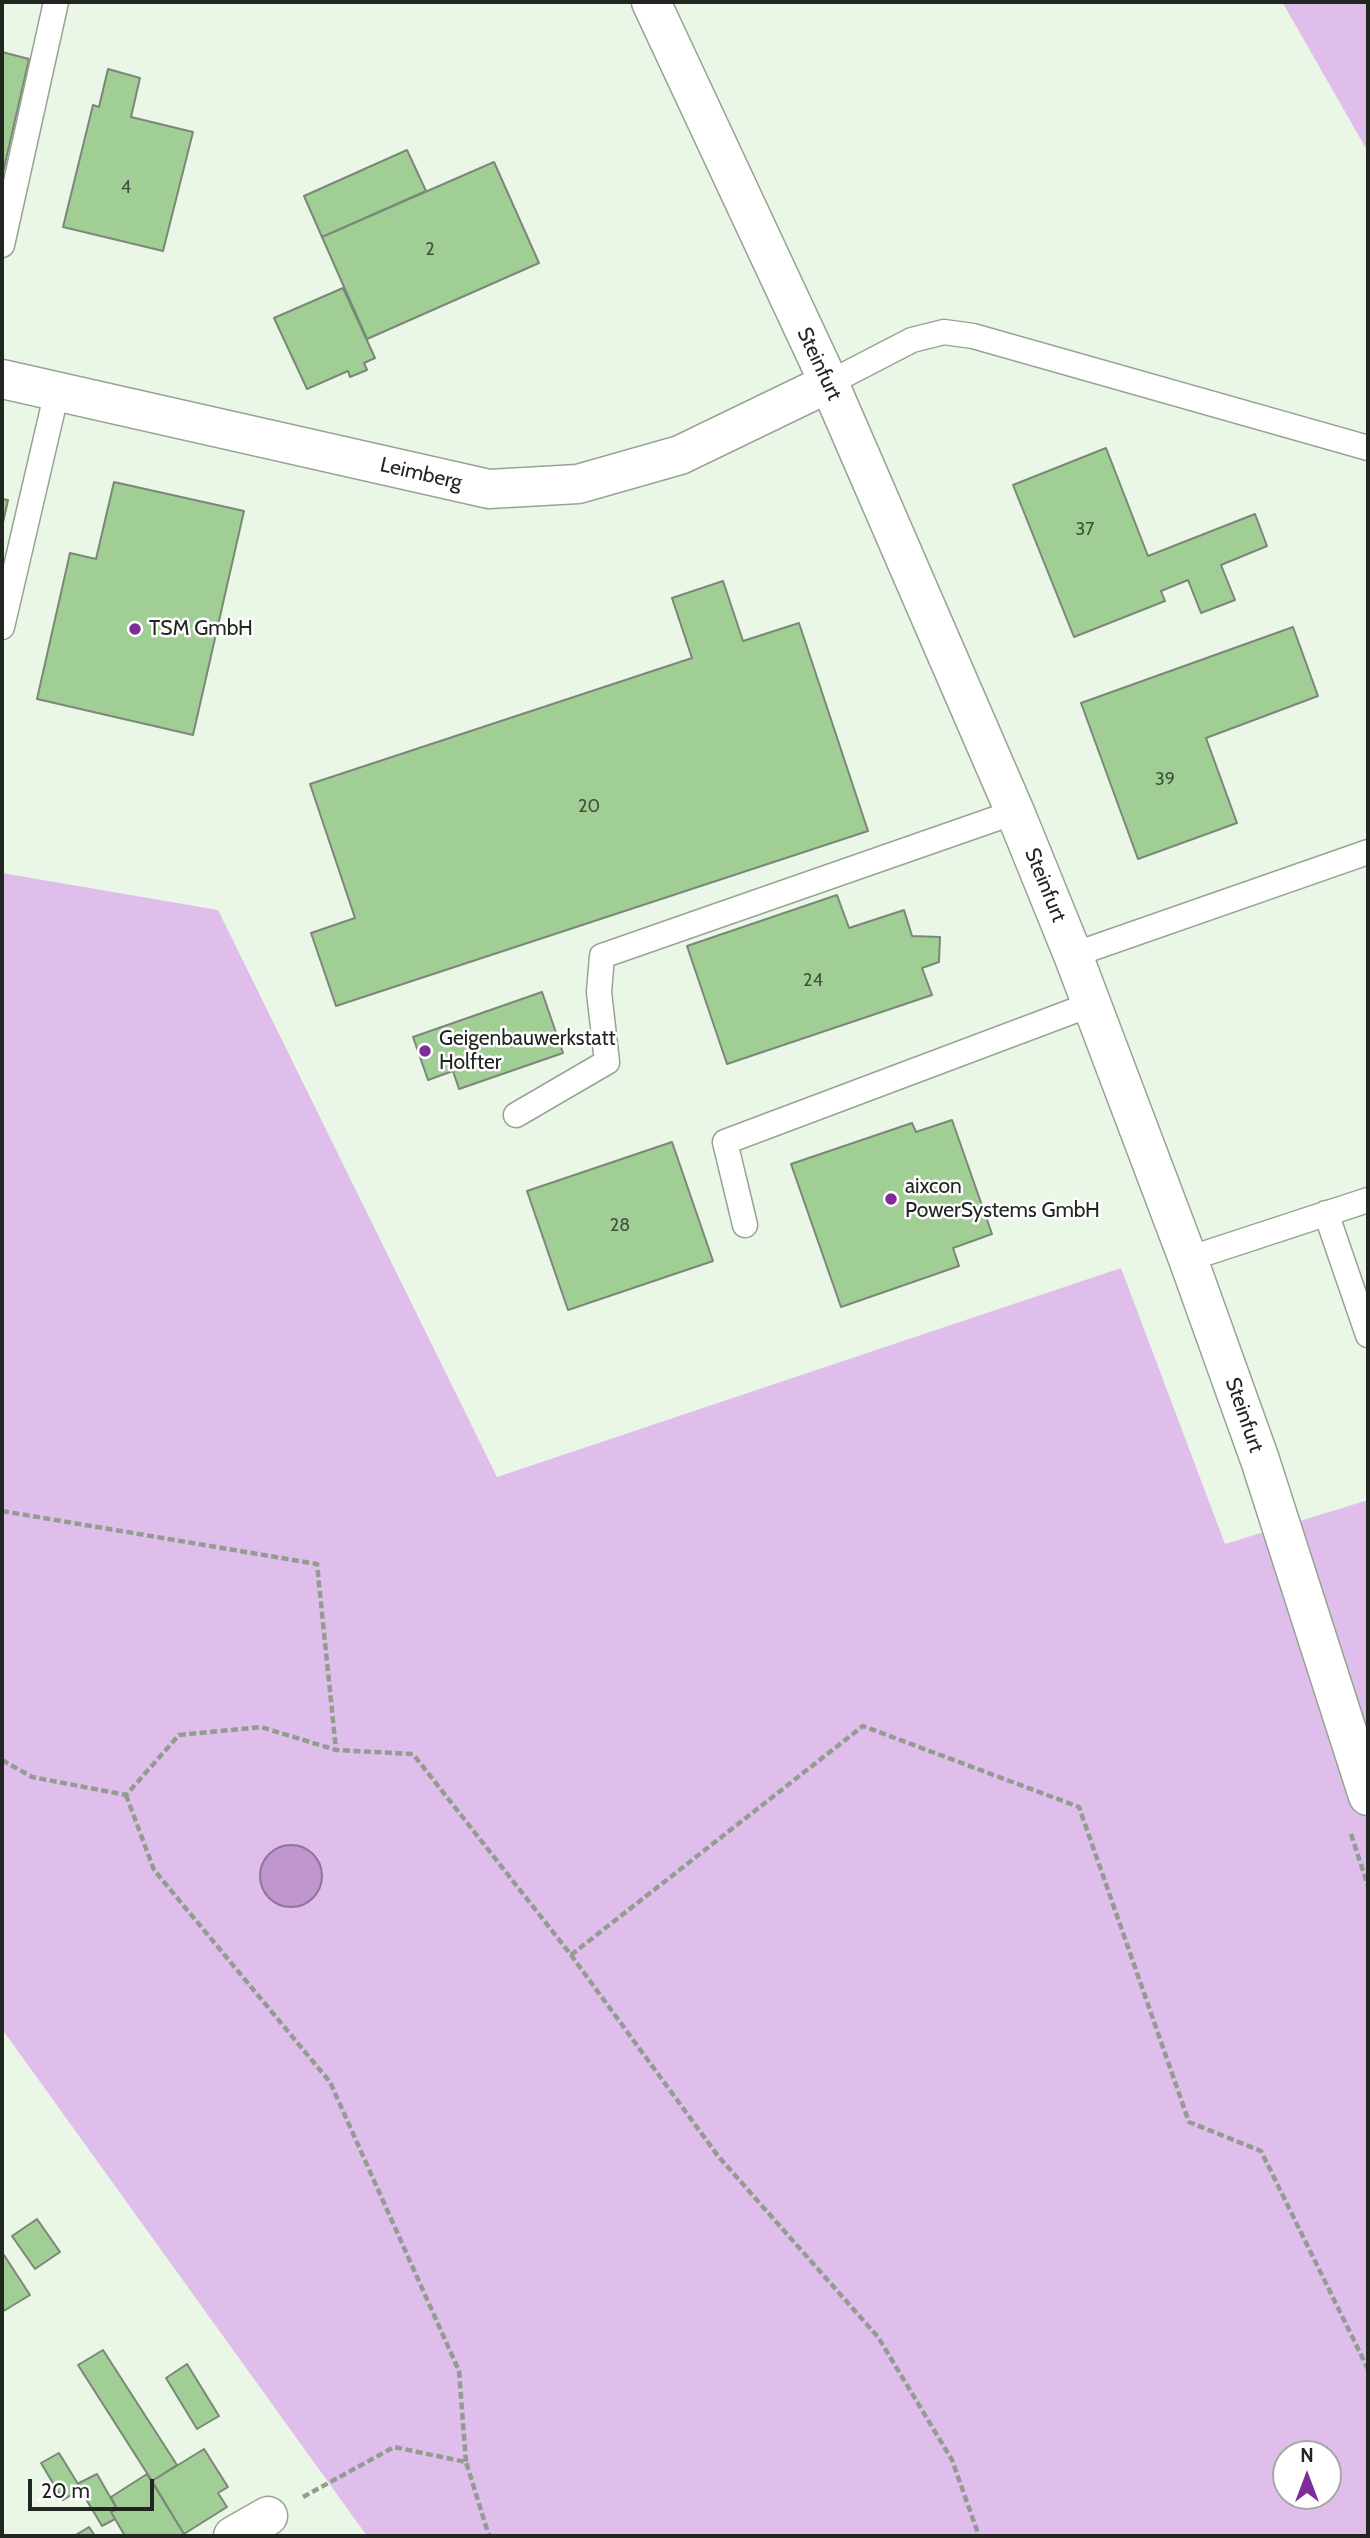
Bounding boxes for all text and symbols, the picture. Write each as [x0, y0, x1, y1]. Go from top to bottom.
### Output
house number: 4 [121, 177, 131, 199]
house number: 2 [425, 239, 435, 261]
street label: Steinfurt [791, 324, 847, 404]
street label: Leimberg [378, 452, 464, 496]
house number: 37 [1076, 519, 1094, 541]
place label: TSM GmbH [149, 616, 253, 642]
marker: TSM GmbH [127, 621, 143, 637]
house number: 39 [1155, 769, 1175, 791]
house number: 20 [578, 796, 600, 818]
street label: Steinfurt [1019, 844, 1071, 926]
house number: 24 [803, 970, 823, 992]
place label: Geigenbauwerkstatt Holfter [439, 1026, 616, 1076]
marker: Geigenbauwerkstatt Holfter [417, 1043, 433, 1059]
place label: aixcon PowerSystems GmbH [905, 1174, 1100, 1224]
marker: aixcon PowerSystems GmbH [883, 1191, 899, 1207]
house number: 28 [610, 1215, 630, 1237]
street label: Steinfurt [1219, 1374, 1269, 1456]
north arrow [1272, 2440, 1342, 2510]
text: N [1300, 2444, 1314, 2467]
scale bar [32, 2464, 158, 2508]
text: 20 m [41, 2478, 90, 2503]

